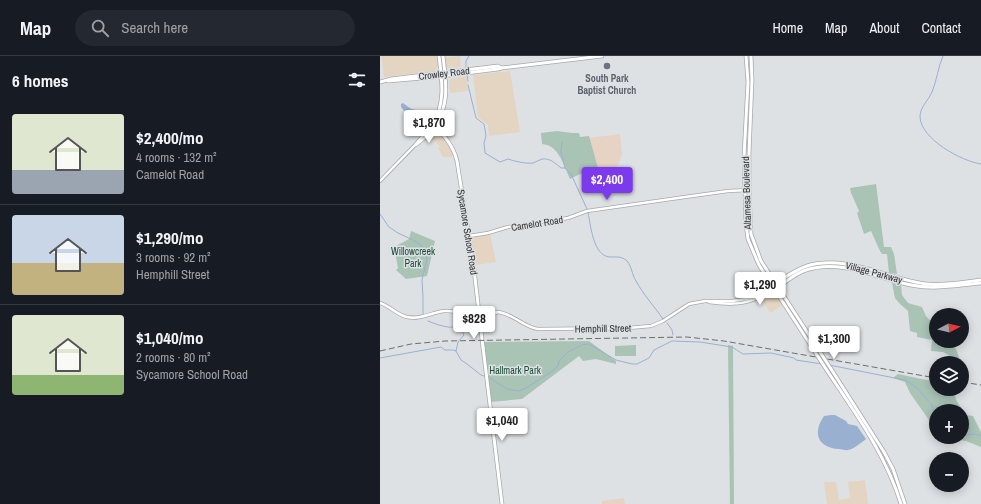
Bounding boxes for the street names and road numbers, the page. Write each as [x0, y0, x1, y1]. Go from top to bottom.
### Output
street label: Crowley Road [418, 64, 470, 83]
street label: Altamesa Boulevard [739, 156, 754, 231]
street label: Sycamore School Road [454, 189, 481, 276]
street label: Camelot Road [510, 213, 564, 234]
street label: Village Parkway [844, 259, 905, 287]
street label: Hemphill Street [575, 321, 632, 335]

